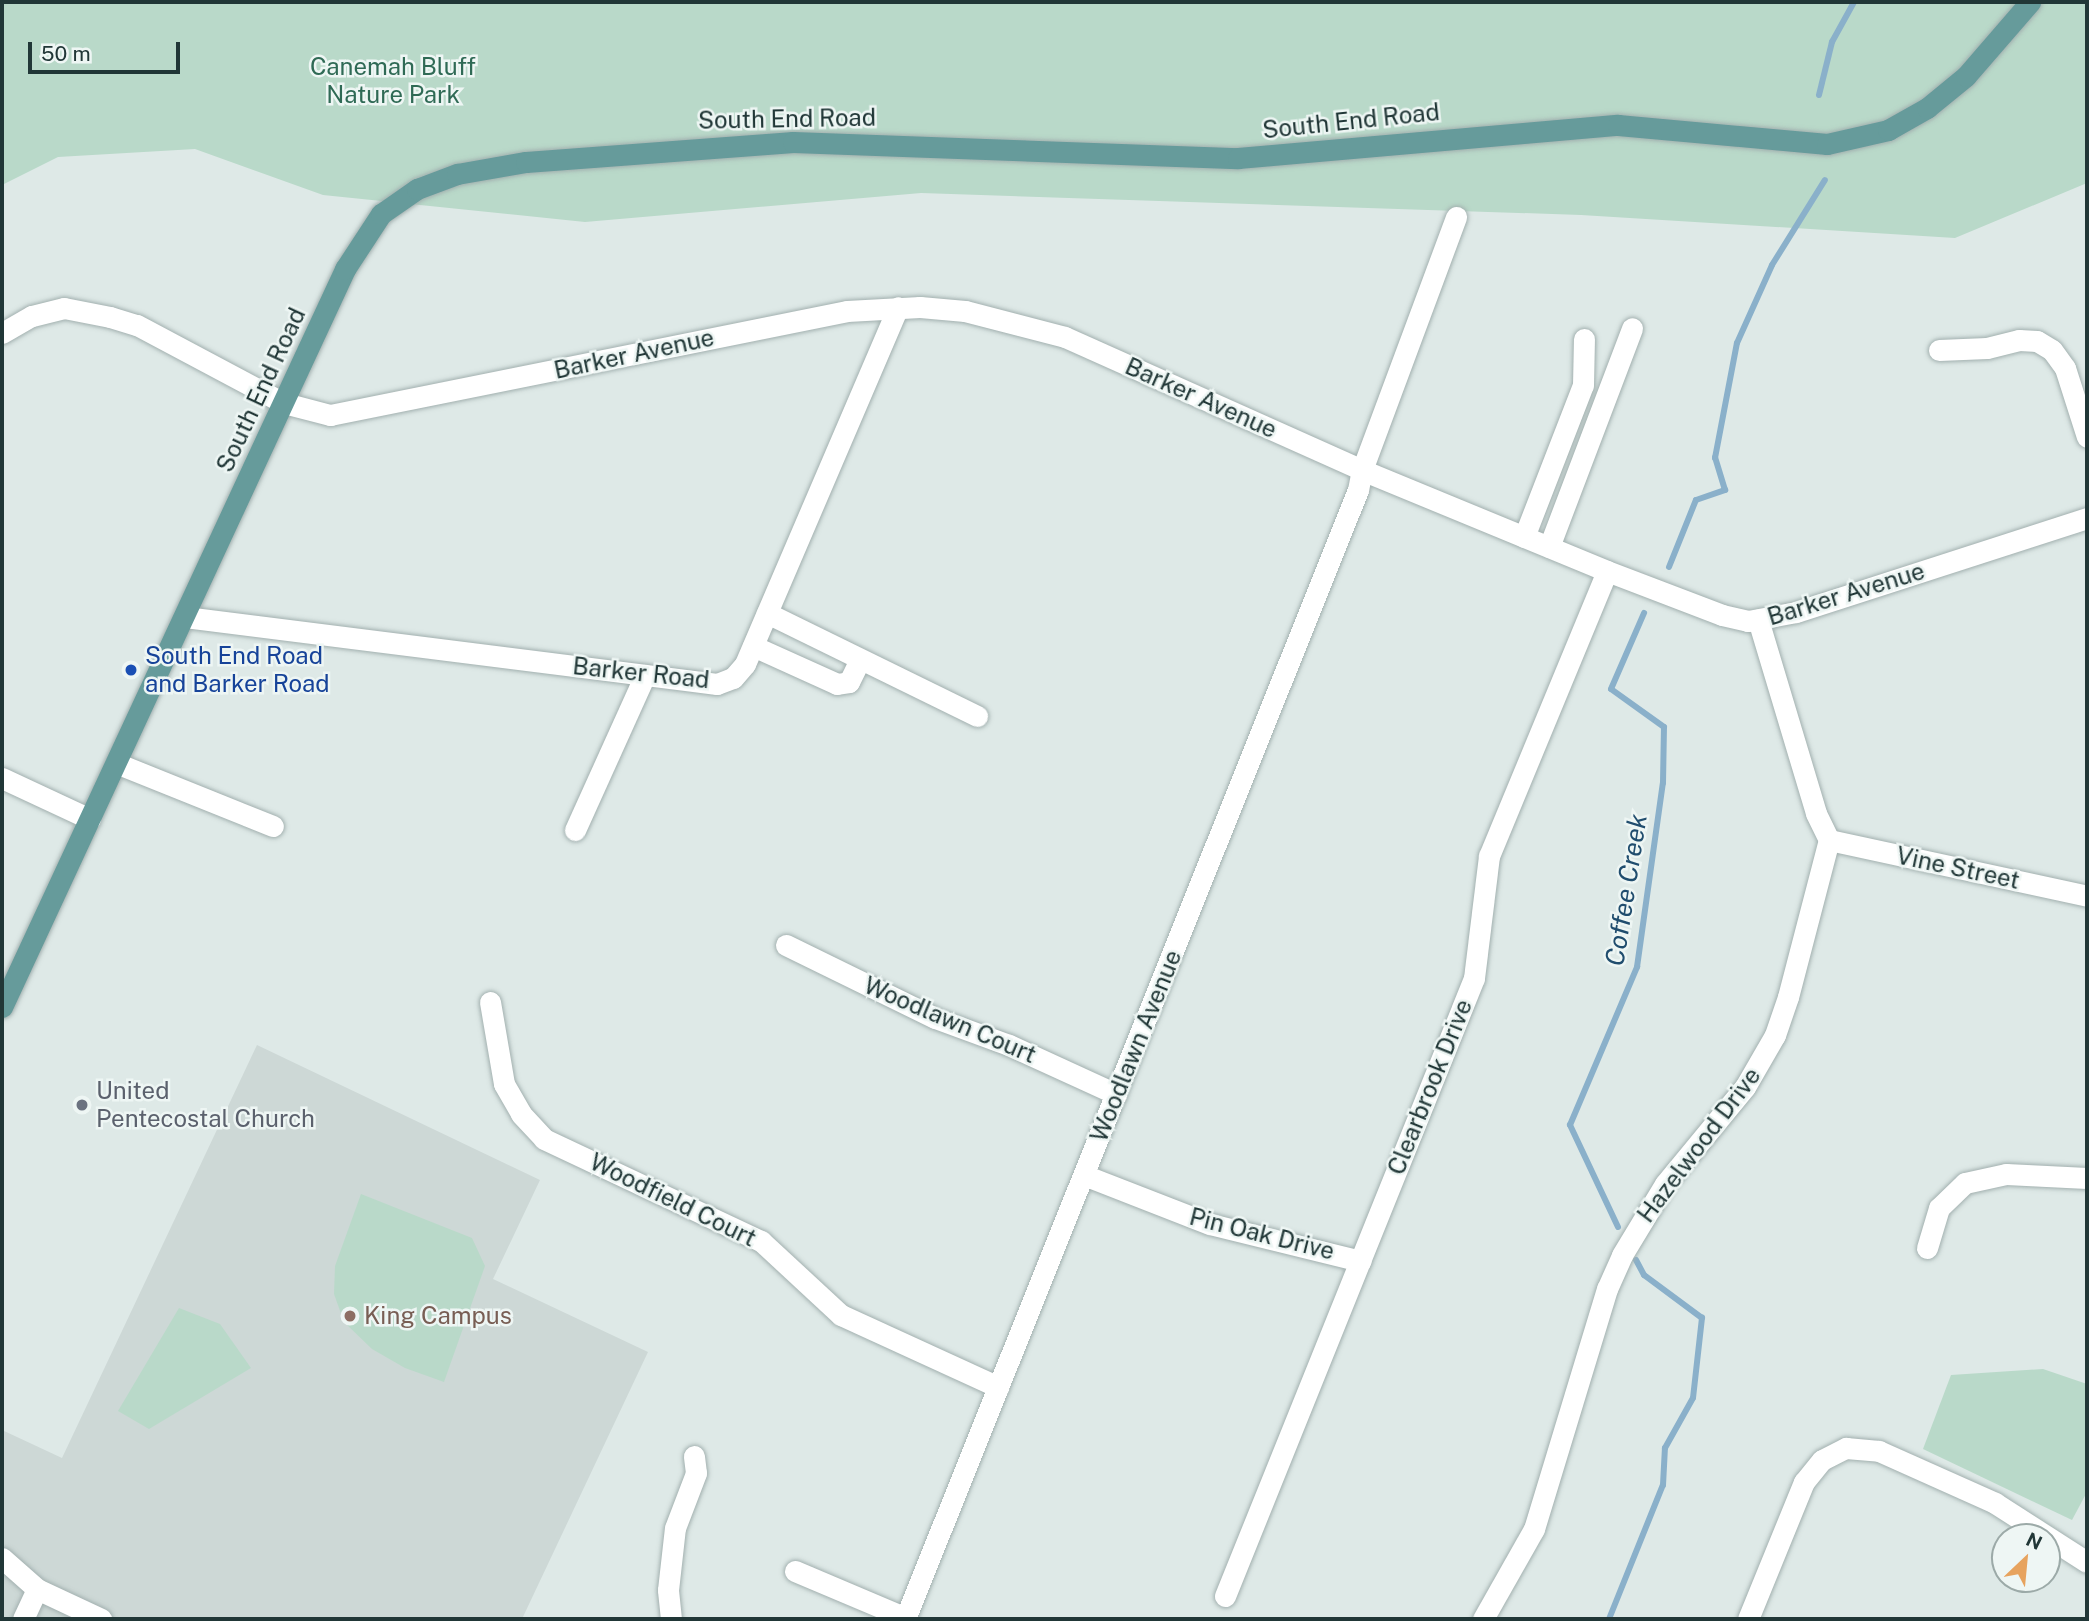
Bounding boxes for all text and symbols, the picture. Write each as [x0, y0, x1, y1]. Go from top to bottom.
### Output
scale bar [32, 28, 184, 72]
text: 50 m [41, 41, 91, 66]
park label: Canemah Bluff Nature Park [310, 53, 476, 109]
street label: South End Road [1261, 97, 1441, 145]
street label: South End Road [698, 103, 876, 135]
street label: South End Road [210, 303, 312, 477]
street label: Barker Avenue [551, 323, 717, 385]
street label: Barker Avenue [1121, 352, 1281, 444]
street label: Barker Avenue [1764, 556, 1928, 632]
place label: South End Road and Barker Road [145, 642, 330, 698]
street label: Barker Road [571, 652, 711, 694]
marker: South End Road and Barker Road [123, 662, 139, 678]
water label: Coffee Creek [1599, 812, 1653, 968]
street label: Vine Street [1894, 841, 2022, 895]
street label: Woodlawn Avenue [1084, 946, 1188, 1146]
street label: Woodlawn Court [860, 971, 1040, 1069]
street label: Clearbrook Drive [1382, 995, 1478, 1179]
street label: Hazelwood Drive [1631, 1062, 1767, 1228]
place label: United Pentecostal Church [96, 1077, 315, 1133]
marker: United Pentecostal Church [74, 1097, 90, 1113]
street label: Woodfield Court [585, 1147, 761, 1253]
street label: Pin Oak Drive [1187, 1202, 1337, 1266]
place label: King Campus [364, 1302, 512, 1330]
marker: King Campus [342, 1308, 358, 1324]
north arrow [1991, 1523, 2061, 1593]
text: N [2023, 1528, 2046, 1554]

